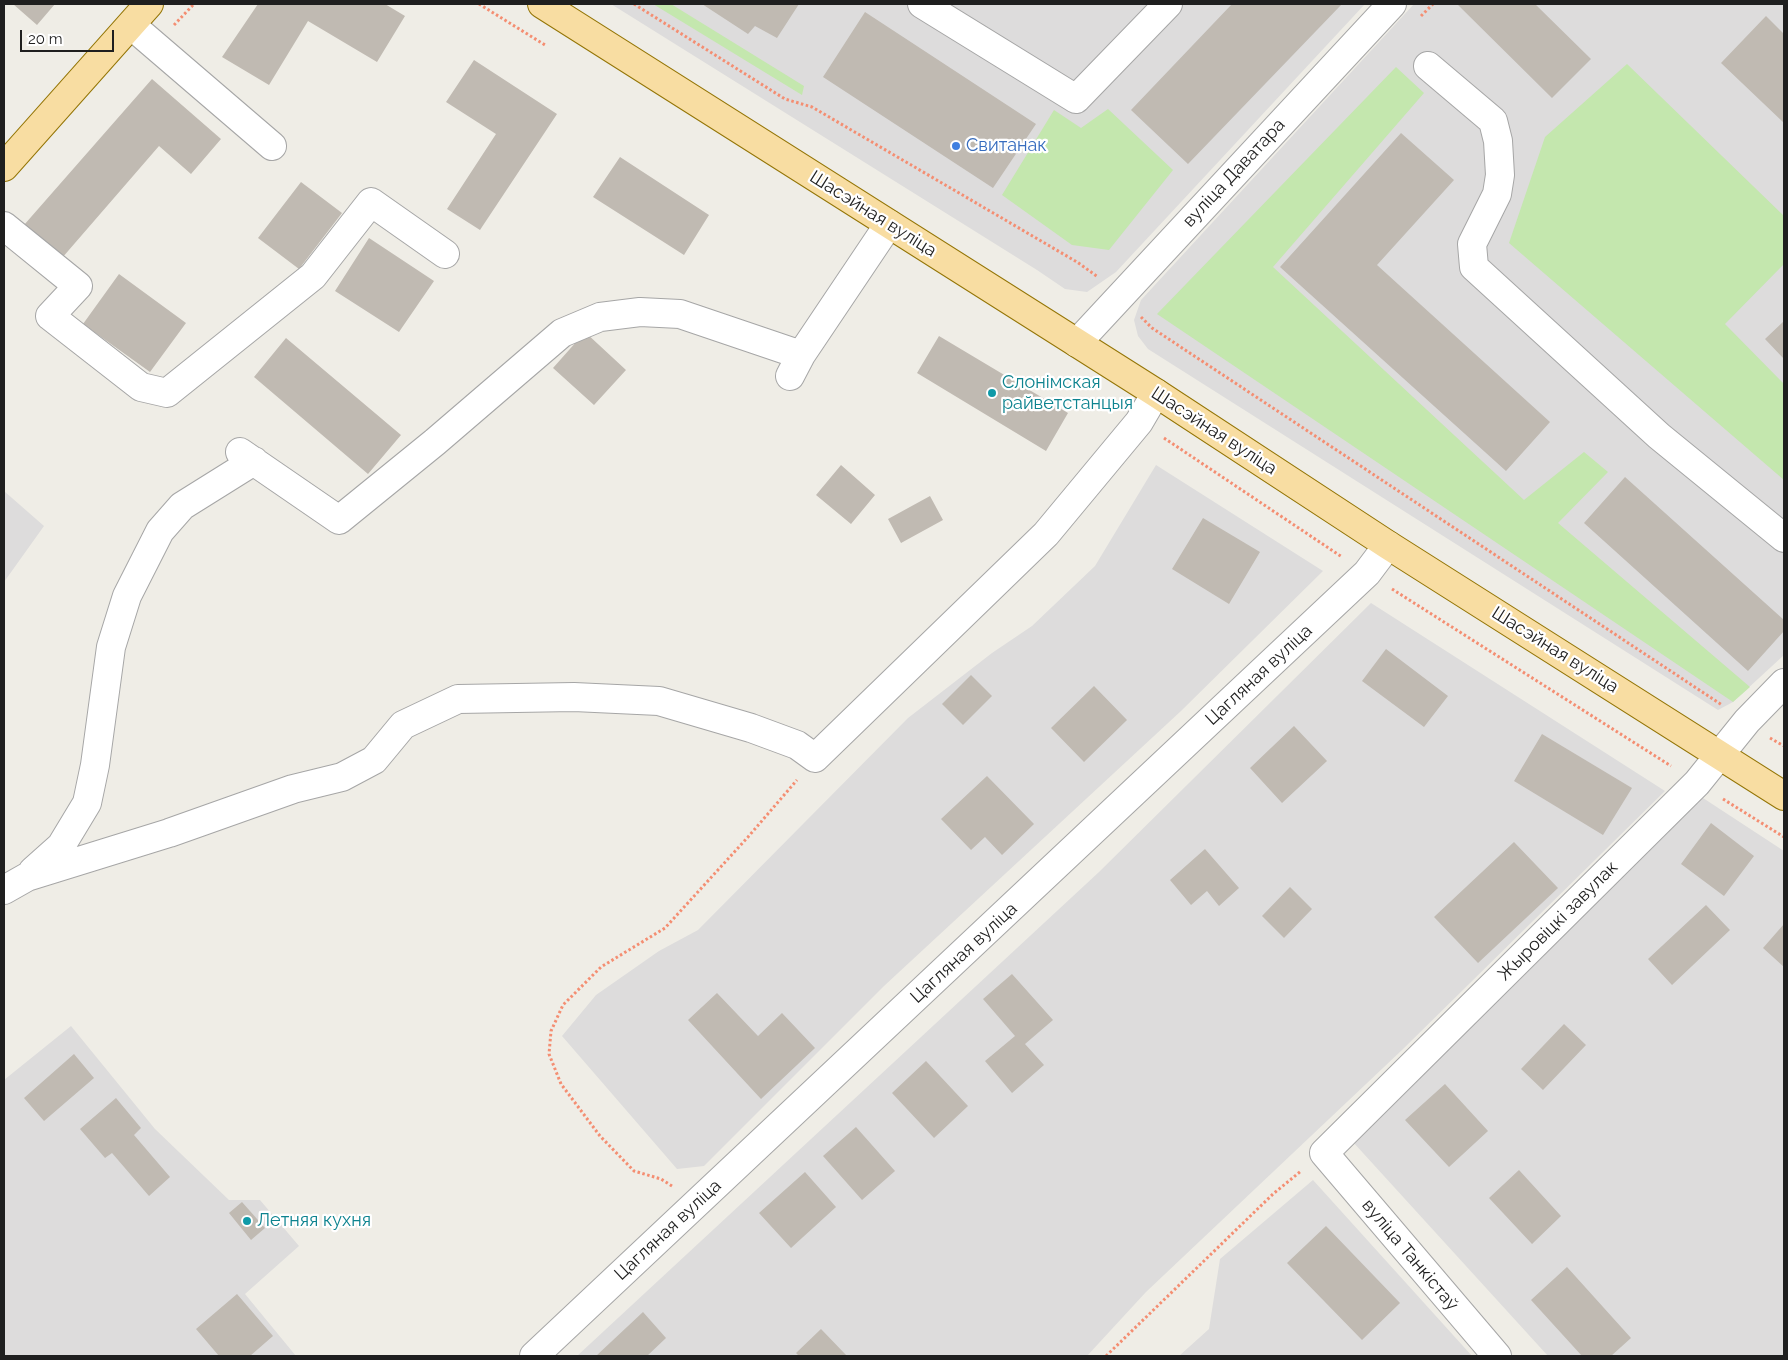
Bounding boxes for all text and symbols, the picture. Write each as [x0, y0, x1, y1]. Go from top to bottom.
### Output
scale bar [22, 20, 116, 52]
text: 20 m [28, 30, 63, 48]
street label: вуліца Даватара [1178, 114, 1290, 232]
place label: Свитанак [966, 135, 1047, 157]
marker: Свитанак [950, 140, 962, 152]
street label: Шасэйная вуліца [806, 166, 940, 262]
place label: Слонімская райветстанцыя [1002, 372, 1133, 414]
street label: Шасэйная вуліца [1147, 382, 1281, 480]
marker: Слонімская райветстанцыя [986, 387, 998, 399]
street label: Шасэйная вуліца [1488, 602, 1622, 698]
street label: Цагляная вуліца [1201, 620, 1317, 730]
street label: Жыровіцкі завулак [1494, 857, 1622, 985]
street label: Цагляная вуліца [906, 898, 1022, 1008]
street label: Цагляная вуліца [610, 1175, 726, 1285]
street label: вуліца Танкістаў [1357, 1195, 1463, 1315]
place label: Летняя кухня [257, 1210, 371, 1232]
marker: Летняя кухня [241, 1215, 253, 1227]

